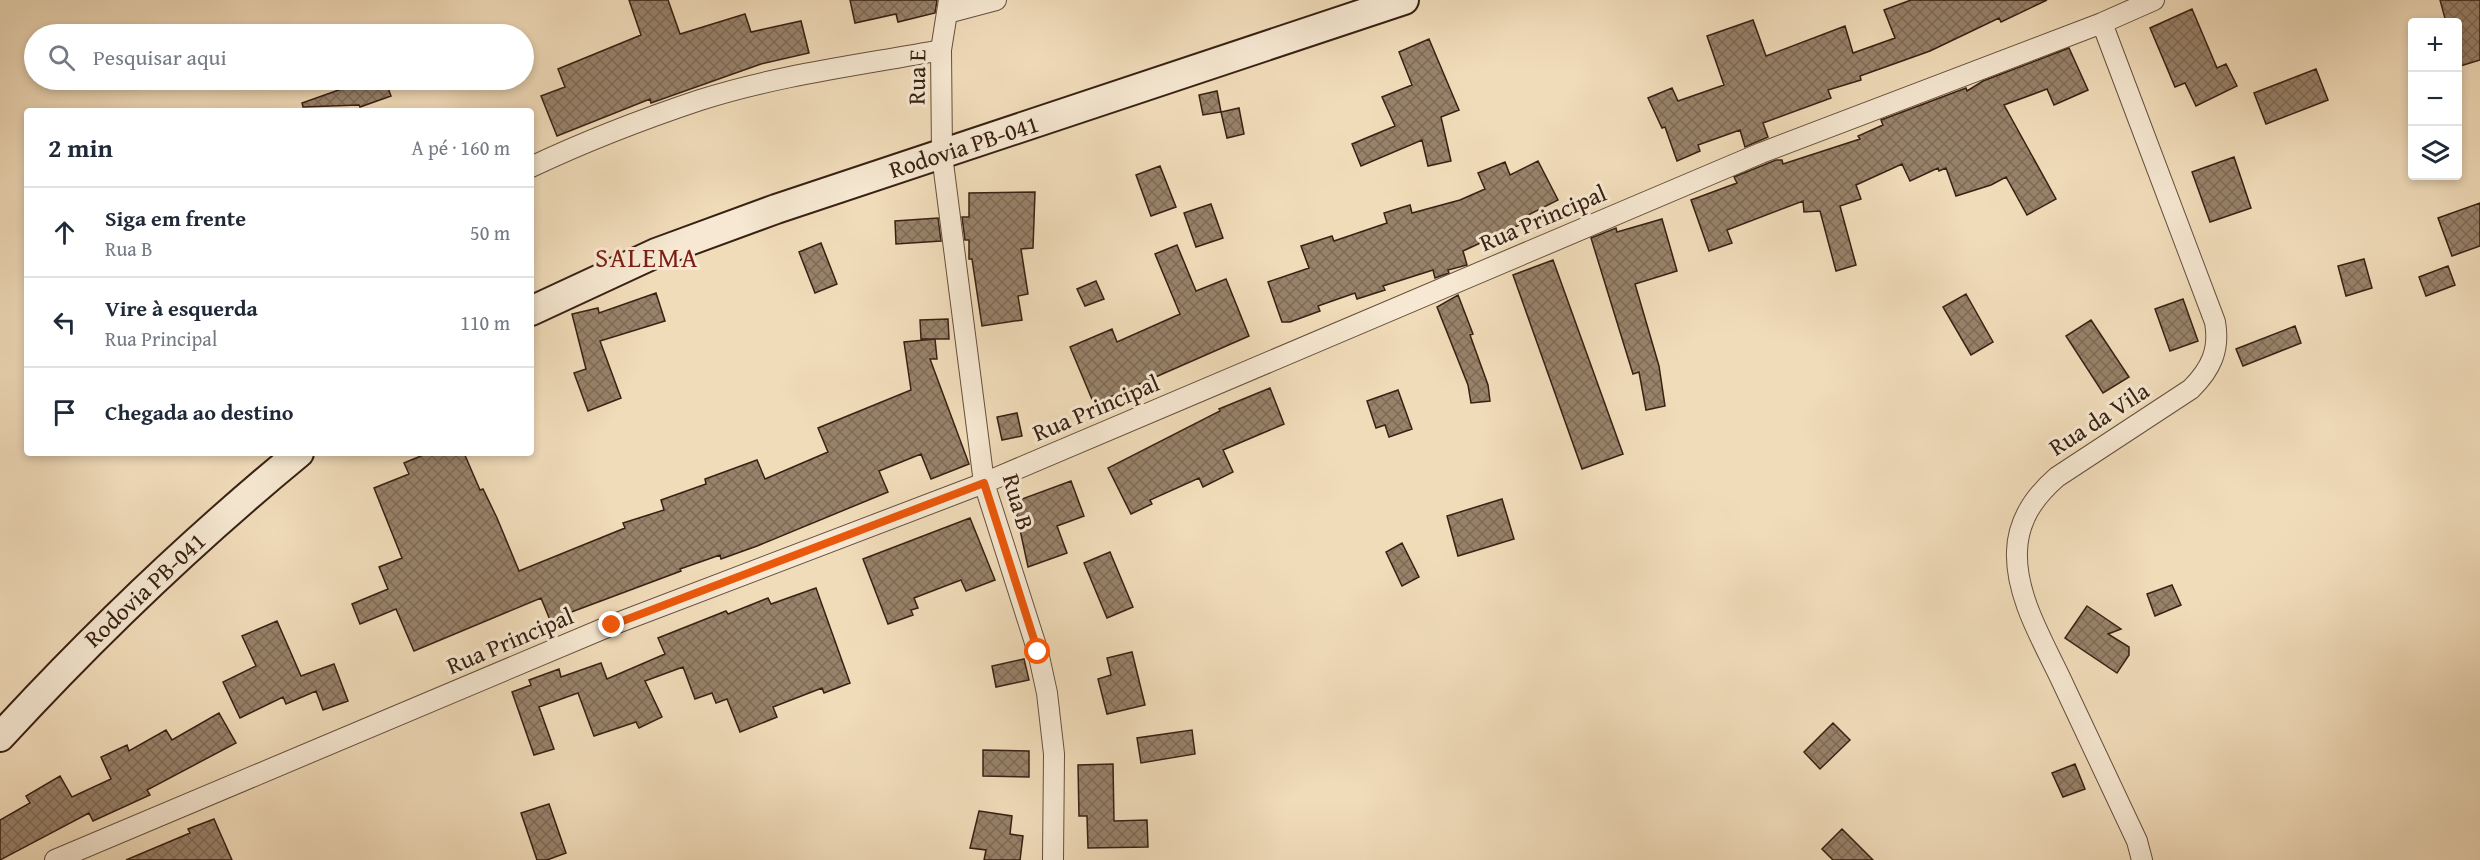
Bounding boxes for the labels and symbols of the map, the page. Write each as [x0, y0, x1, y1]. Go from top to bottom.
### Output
street label: Rua E [899, 49, 934, 105]
street label: Rodovia PB-041 [885, 106, 1043, 187]
street label: Rua Principal [1474, 175, 1612, 260]
district label: SALEMA [595, 237, 699, 277]
street label: Rua Principal [1027, 365, 1165, 450]
street label: Rua da Vila [2042, 373, 2156, 464]
street label: Rua B [994, 470, 1043, 534]
street label: Rodovia PB-041 [76, 524, 213, 655]
street label: Rua Principal [441, 598, 579, 683]
route end [598, 611, 624, 637]
route start [1024, 638, 1050, 664]

